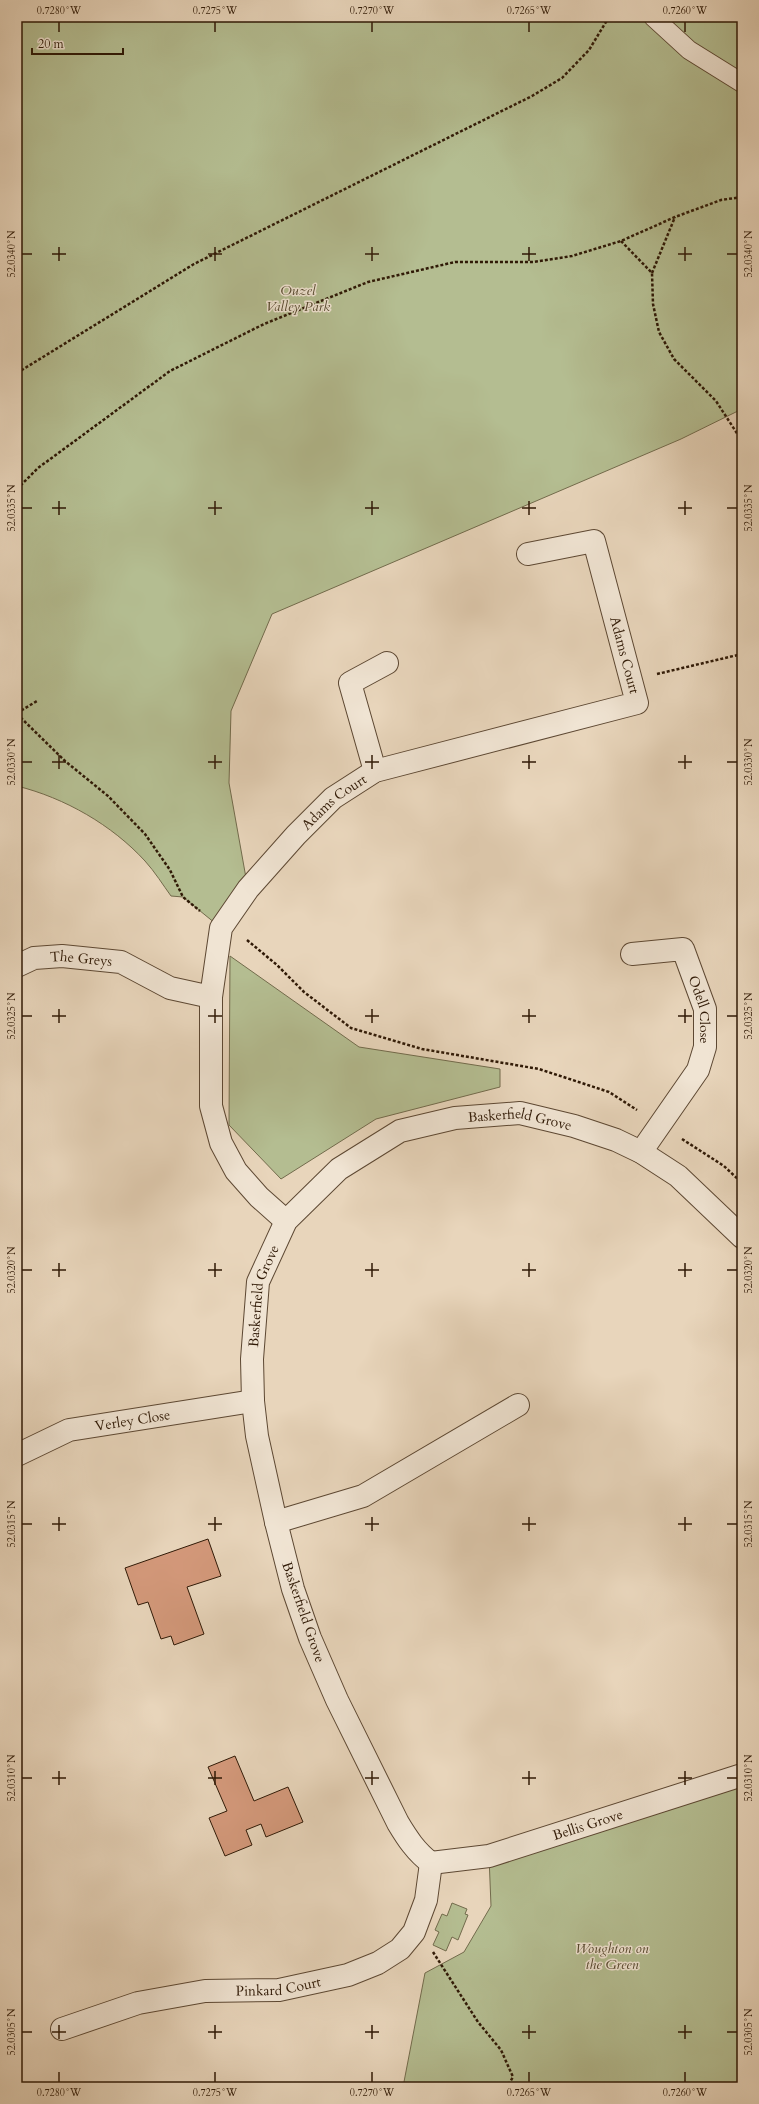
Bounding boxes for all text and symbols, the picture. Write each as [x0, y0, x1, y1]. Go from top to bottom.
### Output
text: 0.7280°W [37, 4, 82, 18]
text: 0.7275°W [193, 4, 238, 18]
text: 0.7270°W [350, 4, 395, 18]
text: 0.7265°W [507, 4, 552, 18]
text: 0.7260°W [663, 4, 708, 18]
scale bar [32, 30, 123, 56]
text: 20 m [38, 36, 65, 52]
text: 52.0340°N [5, 230, 19, 277]
text: 52.0340°N [742, 230, 756, 277]
park label: Ouzel Valley Park [266, 281, 330, 316]
text: 52.0335°N [5, 484, 19, 531]
text: 52.0335°N [742, 484, 756, 531]
street label: Adams Court [605, 614, 644, 696]
text: 52.0330°N [5, 738, 19, 785]
text: 52.0330°N [742, 738, 756, 785]
street label: Adams Court [297, 770, 371, 834]
street label: The Greys [49, 947, 113, 971]
street label: Odell Close [684, 973, 714, 1044]
text: 52.0325°N [5, 992, 19, 1039]
text: 52.0325°N [742, 992, 756, 1039]
street label: Baskerfield Grove [467, 1104, 574, 1135]
street label: Baskerfield Grove [244, 1242, 284, 1348]
text: 52.0320°N [5, 1246, 19, 1293]
text: 52.0320°N [742, 1246, 756, 1293]
street label: Verley Close [94, 1405, 171, 1436]
text: 52.0315°N [5, 1500, 19, 1547]
text: 52.0315°N [742, 1500, 756, 1547]
street label: Baskerfield Grove [277, 1559, 330, 1665]
text: 52.0310°N [5, 1754, 19, 1801]
text: 52.0310°N [742, 1754, 756, 1801]
street label: Bellis Grove [550, 1805, 625, 1845]
park label: Woughton on the Green [575, 1939, 649, 1974]
street label: Pinkard Court [236, 1972, 323, 2001]
text: 52.0305°N [5, 2008, 19, 2055]
text: 52.0305°N [742, 2008, 756, 2055]
text: 0.7280°W [37, 2086, 82, 2100]
text: 0.7275°W [193, 2086, 238, 2100]
text: 0.7270°W [350, 2086, 395, 2100]
text: 0.7265°W [507, 2086, 552, 2100]
text: 0.7260°W [663, 2086, 708, 2100]

